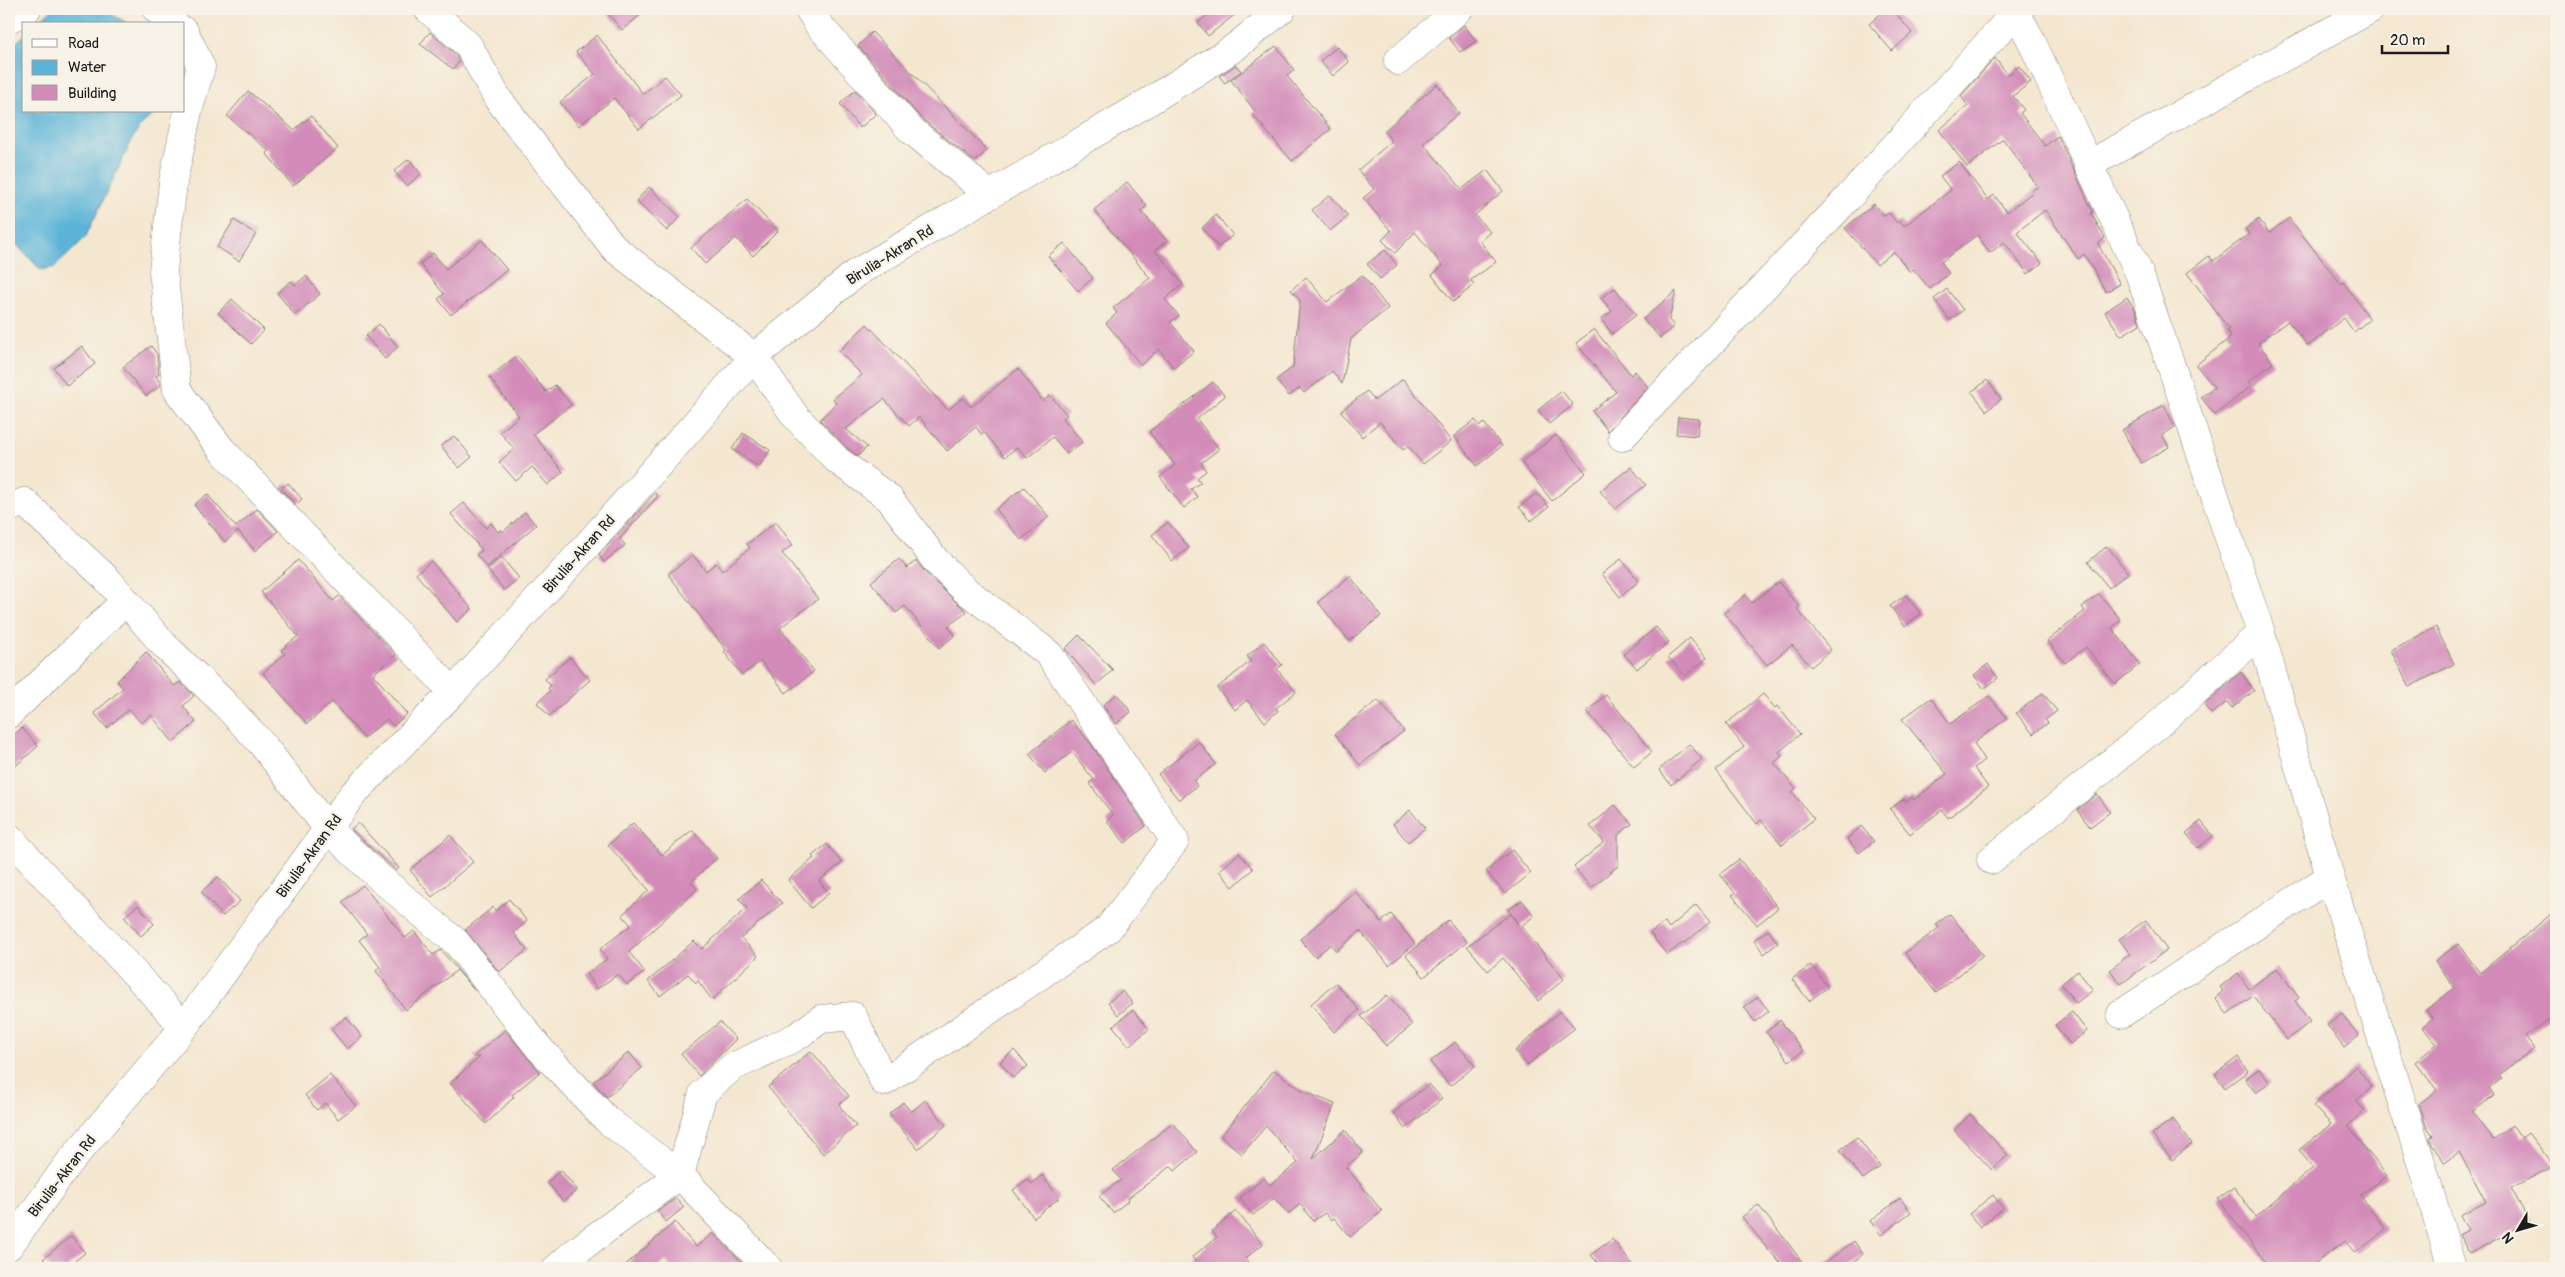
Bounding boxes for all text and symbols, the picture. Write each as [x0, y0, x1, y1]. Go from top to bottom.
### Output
legend [22, 22, 185, 112]
scale bar [2382, 22, 2449, 54]
text: 20 m [2390, 31, 2425, 50]
text: Road [68, 34, 99, 53]
text: Water [68, 58, 107, 77]
text: Building [68, 84, 116, 103]
street label: Birulia-Akran Rd [843, 221, 937, 290]
street label: Birulia-Akran Rd [539, 511, 620, 598]
street label: Birulia-Akran Rd [273, 811, 346, 902]
street label: Birulia-Akran Rd [24, 1131, 100, 1221]
north arrow [2492, 1204, 2542, 1254]
text: N [2499, 1229, 2518, 1247]

